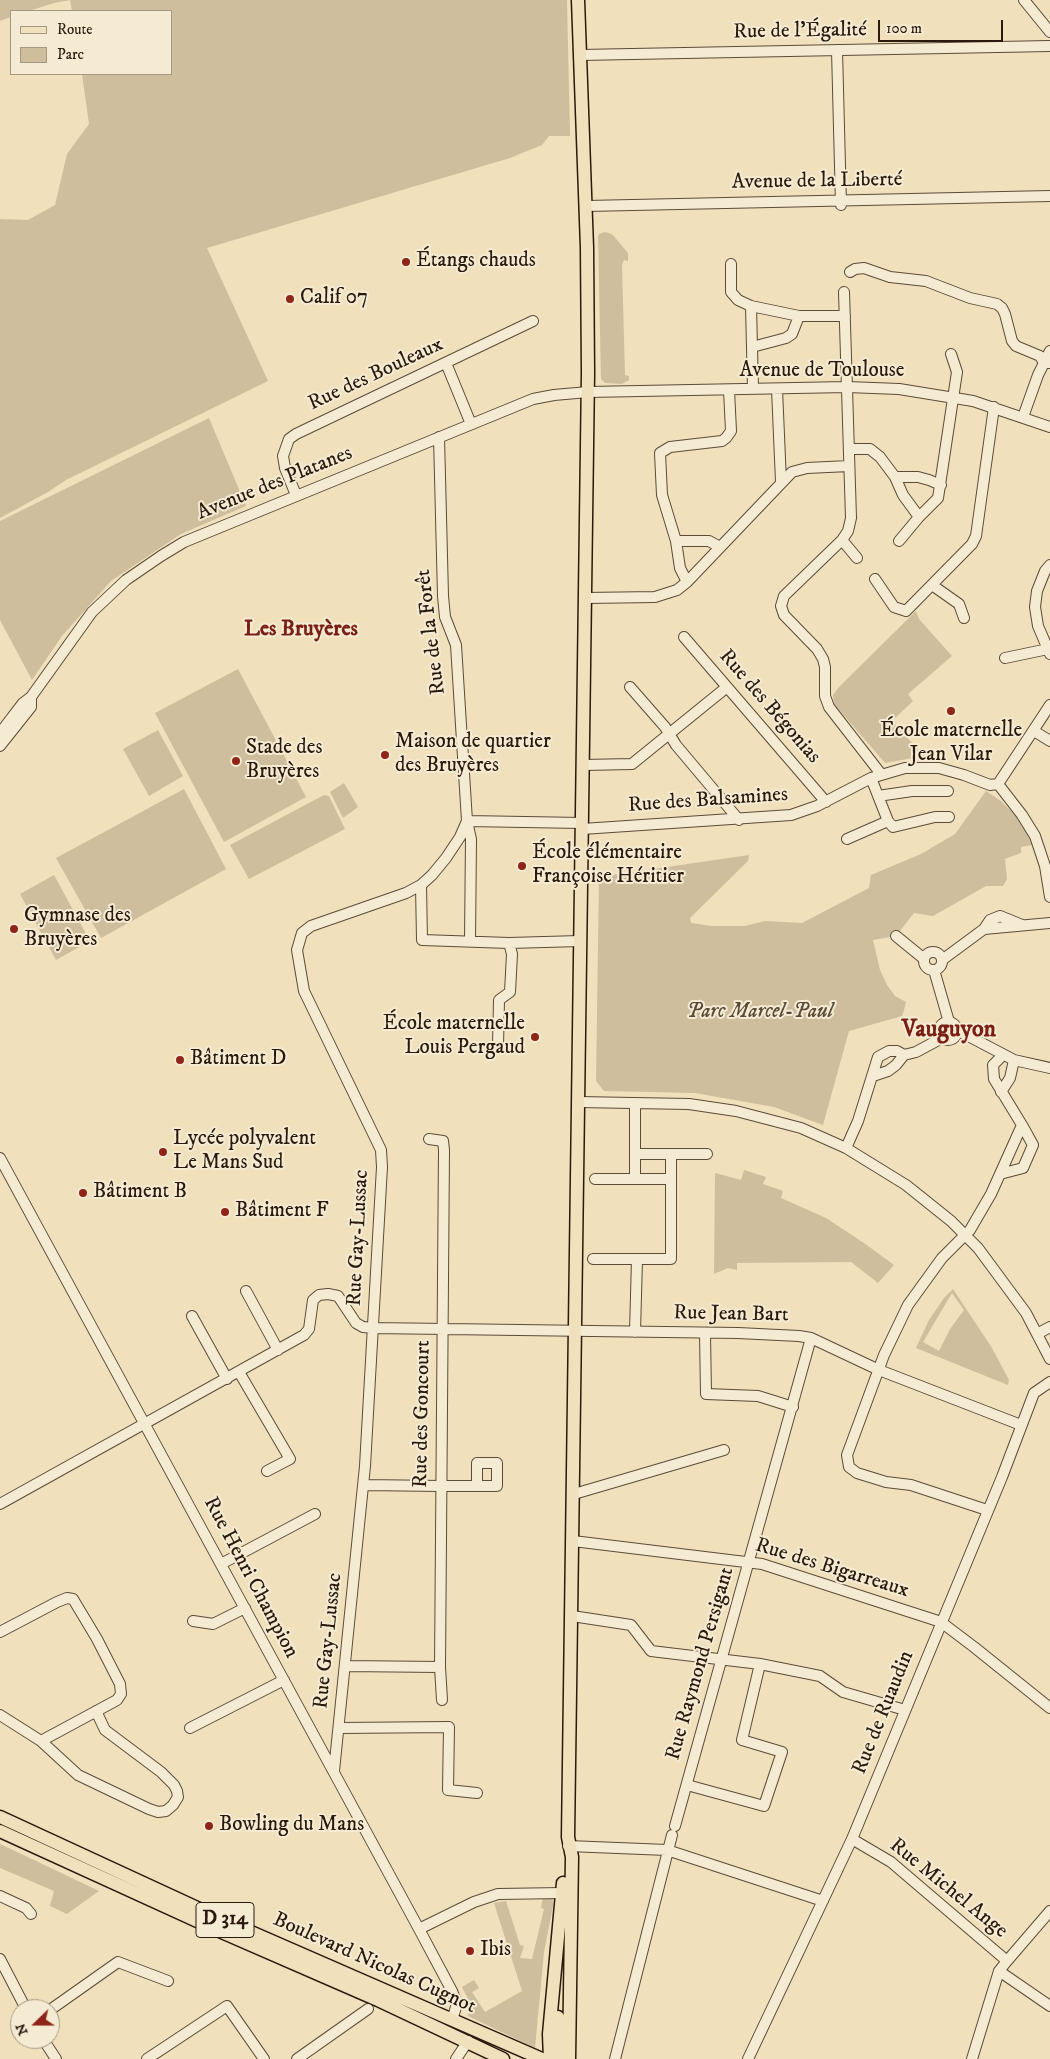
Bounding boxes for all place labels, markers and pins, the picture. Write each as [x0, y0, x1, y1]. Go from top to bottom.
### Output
place label: Étangs chauds [416, 249, 536, 275]
marker: Étangs chauds [400, 256, 412, 268]
place label: Calif 07 [300, 286, 368, 312]
marker: Calif 07 [284, 293, 296, 305]
marker: École maternelle Jean Vilar [945, 705, 957, 717]
place label: École maternelle Jean Vilar [880, 719, 1022, 769]
place label: Maison de quartier des Bruyères [395, 730, 551, 780]
place label: Stade des Bruyères [246, 736, 323, 786]
marker: Maison de quartier des Bruyères [379, 749, 391, 761]
marker: Stade des Bruyères [230, 755, 242, 767]
place label: École élémentaire Françoise Héritier [532, 841, 684, 891]
marker: École élémentaire Françoise Héritier [516, 860, 528, 872]
place label: Gymnase des Bruyères [24, 904, 131, 954]
marker: Gymnase des Bruyères [8, 923, 20, 935]
place label: École maternelle Louis Pergaud [383, 1012, 525, 1062]
marker: École maternelle Louis Pergaud [529, 1031, 541, 1043]
place label: Bâtiment D [190, 1047, 286, 1073]
marker: Bâtiment D [174, 1054, 186, 1066]
place label: Lycée polyvalent Le Mans Sud [173, 1127, 316, 1177]
marker: Lycée polyvalent Le Mans Sud [157, 1146, 169, 1158]
place label: Bâtiment B [93, 1180, 187, 1206]
marker: Bâtiment B [77, 1187, 89, 1199]
place label: Bâtiment F [235, 1199, 329, 1225]
marker: Bâtiment F [219, 1206, 231, 1218]
place label: Bowling du Mans [219, 1813, 364, 1839]
marker: Bowling du Mans [203, 1820, 215, 1832]
place label: Ibis [480, 1938, 511, 1964]
marker: Ibis [464, 1945, 476, 1957]

